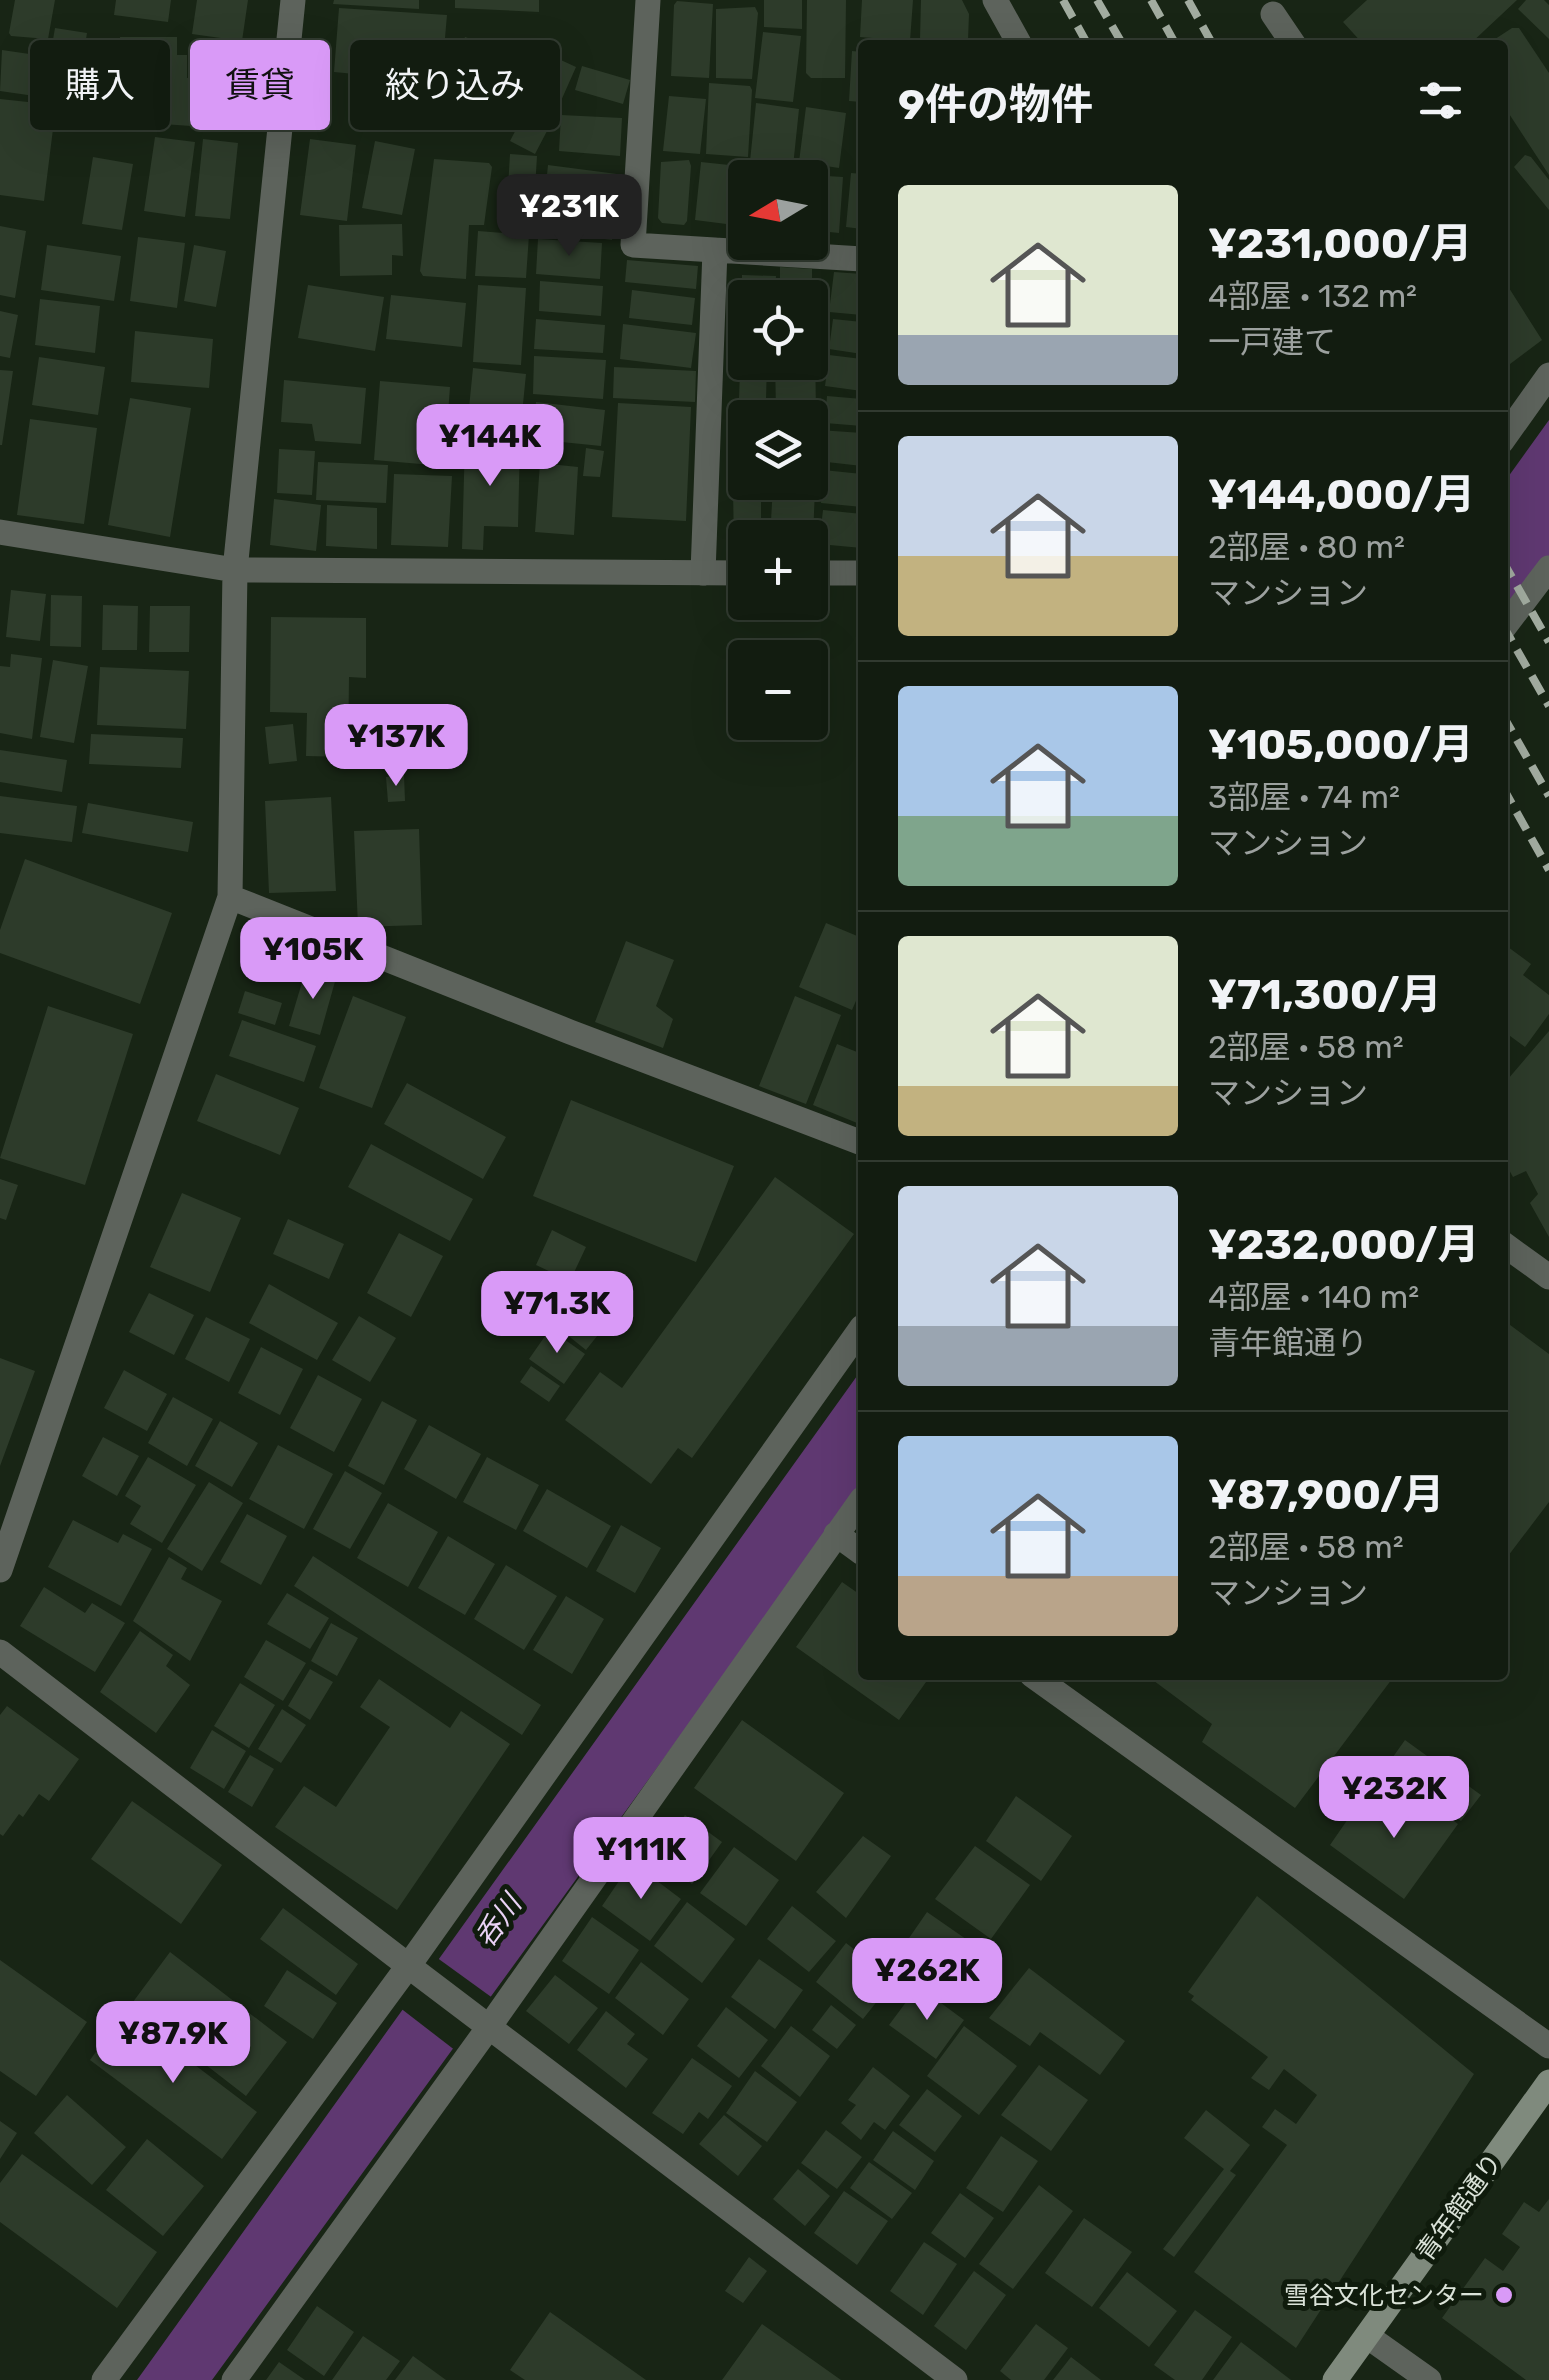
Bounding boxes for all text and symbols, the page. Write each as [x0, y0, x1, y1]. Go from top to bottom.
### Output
chip: 購入 [30, 40, 170, 130]
chip: 賃貸 [190, 40, 330, 130]
chip: 絞り込み [350, 40, 560, 130]
icon: filters [1413, 73, 1468, 128]
text: 9件の物件 [898, 80, 1093, 130]
north arrow [728, 160, 828, 260]
map controls [728, 160, 828, 740]
pin: ¥231K [499, 174, 639, 259]
text: ¥231K [519, 187, 619, 225]
text: ¥231,000/月 [1208, 219, 1473, 269]
icon: home [978, 225, 1098, 345]
text: 4部屋 · 132 m² [1208, 277, 1417, 315]
button: locate [728, 280, 828, 380]
text: 一戸建て [1208, 323, 1336, 361]
button: layers [728, 400, 828, 500]
pin: ¥144K [420, 404, 560, 489]
text: ¥144K [439, 417, 541, 455]
text: ¥144,000/月 [1208, 470, 1475, 520]
icon: home [978, 476, 1098, 596]
button: + [728, 520, 828, 620]
text: 2部屋 · 80 m² [1208, 528, 1405, 566]
text: マンション [1208, 574, 1368, 612]
button: − [728, 640, 828, 740]
pin: ¥137K [326, 704, 466, 789]
text: ¥137K [347, 717, 445, 755]
text: ¥105,000/月 [1208, 720, 1474, 770]
icon: home [978, 726, 1098, 846]
text: 3部屋 · 74 m² [1208, 778, 1400, 816]
text: マンション [1208, 824, 1368, 862]
pin: ¥105K [243, 917, 383, 1002]
text: ¥105K [262, 930, 364, 968]
text: ¥71,300/月 [1208, 970, 1442, 1020]
icon: home [978, 976, 1098, 1096]
text: 2部屋 · 58 m² [1208, 1028, 1404, 1066]
text: マンション [1208, 1074, 1368, 1112]
text: ¥232,000/月 [1208, 1220, 1480, 1270]
icon: home [978, 1226, 1098, 1346]
pin: ¥71.3K [476, 1271, 638, 1356]
text: 4部屋 · 140 m² [1208, 1278, 1419, 1316]
text: ¥71.3K [503, 1284, 611, 1322]
text: 青年館通り [1208, 1324, 1368, 1362]
text: ¥87,900/月 [1208, 1470, 1444, 1520]
icon: home [978, 1476, 1098, 1596]
text: 2部屋 · 58 m² [1208, 1528, 1404, 1566]
text: マンション [1208, 1574, 1368, 1612]
pin: ¥232K [1324, 1756, 1464, 1841]
text: ¥232K [1341, 1769, 1447, 1807]
pin: ¥111K [571, 1817, 711, 1902]
text: ¥111K [596, 1830, 686, 1868]
water label: 呑川 [468, 1886, 530, 1953]
pin: ¥262K [857, 1938, 997, 2023]
text: ¥262K [874, 1951, 980, 1989]
pin: ¥87.9K [92, 2001, 254, 2086]
text: ¥87.9K [118, 2014, 228, 2052]
street label: 青年館通り [1411, 2148, 1507, 2266]
place label: 雪谷文化センター [1284, 2281, 1484, 2310]
marker: 雪谷文化センター [1493, 2284, 1515, 2306]

